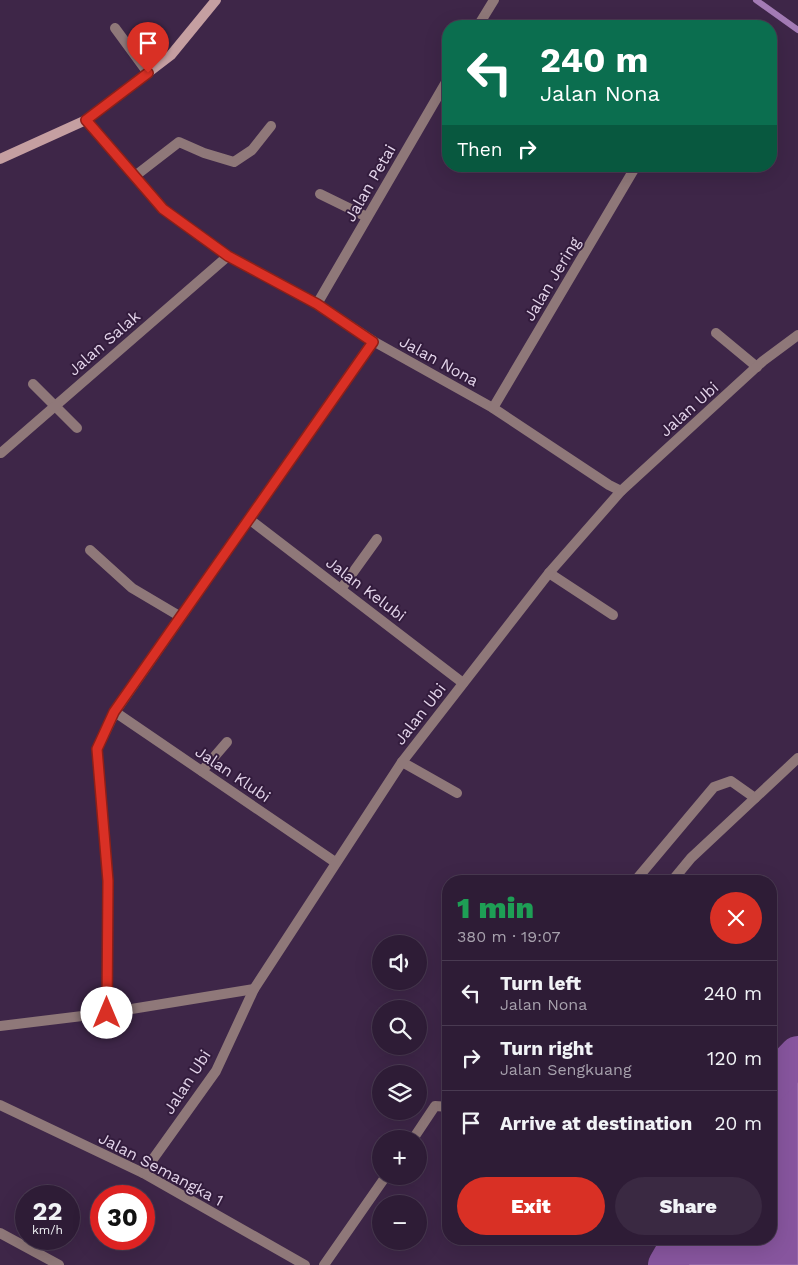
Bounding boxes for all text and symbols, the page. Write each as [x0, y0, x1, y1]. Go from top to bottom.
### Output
pin [127, 22, 169, 73]
icon: arrive [134, 29, 162, 57]
text: 240 m [540, 39, 649, 81]
icon: left [457, 40, 522, 105]
text: Jalan Nona [540, 81, 660, 106]
icon: right [513, 135, 541, 163]
text: Then [457, 138, 503, 161]
street label: Jalan Petai [340, 141, 400, 225]
street label: Jalan Jering [520, 233, 585, 324]
street label: Jalan Salak [64, 307, 144, 379]
street label: Jalan Nona [396, 332, 482, 390]
street label: Jalan Ubi [656, 378, 722, 440]
street label: Jalan Kelubi [322, 553, 410, 625]
street label: Jalan Ubi [390, 680, 450, 748]
street label: Jalan Klubi [192, 742, 274, 806]
text: 1 min [457, 890, 534, 925]
button: close [710, 892, 762, 944]
text: 380 m · 19:07 [457, 927, 561, 946]
map controls [372, 935, 427, 1250]
button: sound [372, 935, 427, 990]
text: Turn left [500, 972, 581, 995]
icon: left [457, 979, 485, 1007]
text: 240 m [703, 982, 762, 1005]
position arrow [80, 986, 132, 1038]
text: Jalan Nona [500, 995, 587, 1014]
button: search [372, 1000, 427, 1055]
text: Turn right [500, 1037, 593, 1060]
icon: right [457, 1044, 485, 1072]
street label: Jalan Ubi [159, 1046, 215, 1118]
text: 120 m [707, 1047, 762, 1070]
text: Jalan Sengkuang [500, 1060, 631, 1079]
button: layers [372, 1065, 427, 1120]
icon: arrive [457, 1109, 485, 1137]
text: Arrive at destination [500, 1112, 692, 1135]
text: 20 m [715, 1112, 762, 1135]
street label: Jalan Semangka 1 [95, 1128, 227, 1210]
button: + [372, 1130, 427, 1185]
button: Exit [457, 1177, 605, 1235]
button: Share [615, 1177, 762, 1235]
speed limit sign: 30 [90, 1185, 155, 1250]
button: − [372, 1195, 427, 1250]
text: 22 [33, 1197, 62, 1226]
text: km/h [32, 1223, 63, 1237]

